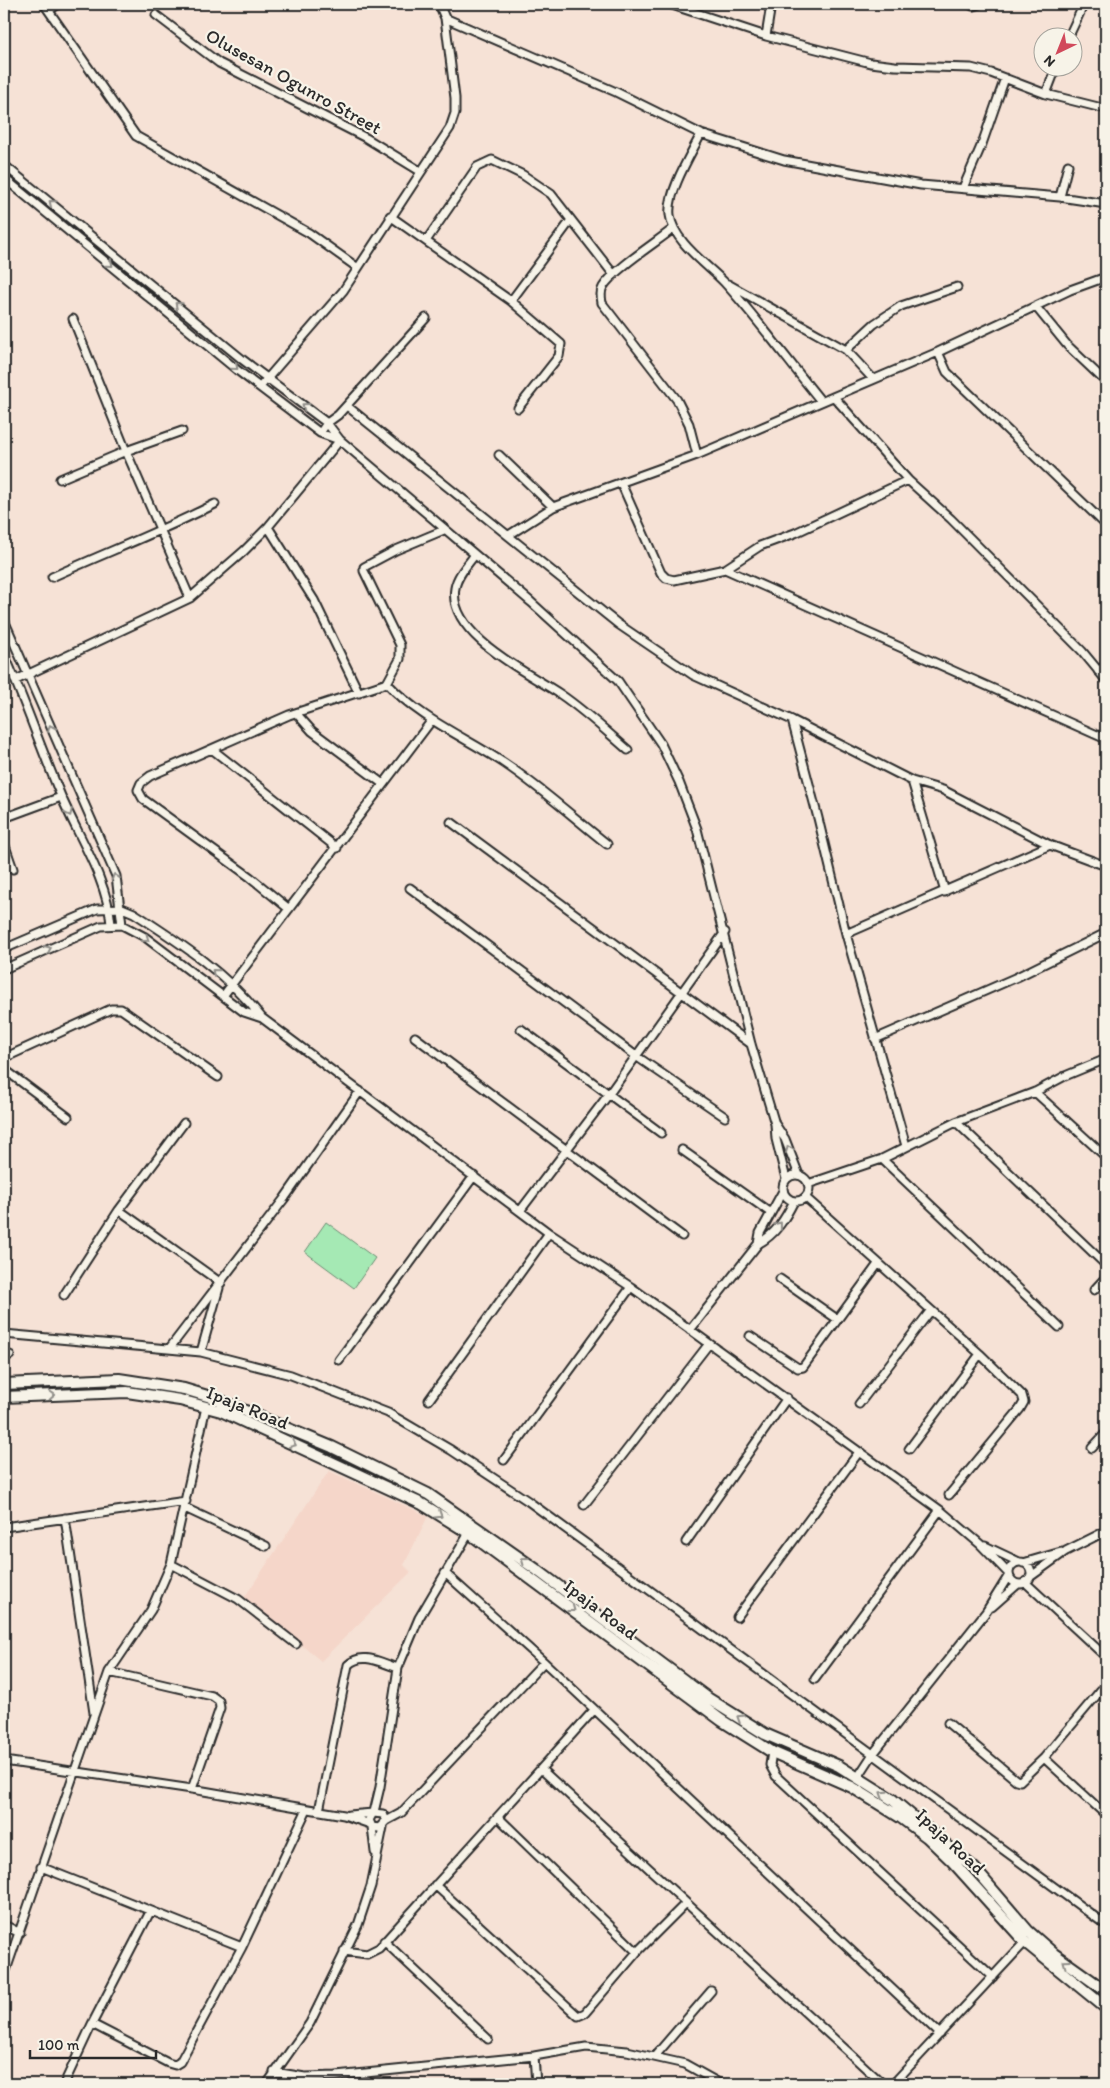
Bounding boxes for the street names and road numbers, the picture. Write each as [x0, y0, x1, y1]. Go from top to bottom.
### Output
street label: Olusesan Ogunro Street [202, 24, 386, 139]
street label: Ipaja Road [203, 1381, 293, 1435]
street label: Ipaja Road [559, 1574, 643, 1645]
street label: Ipaja Road [911, 1803, 991, 1880]

